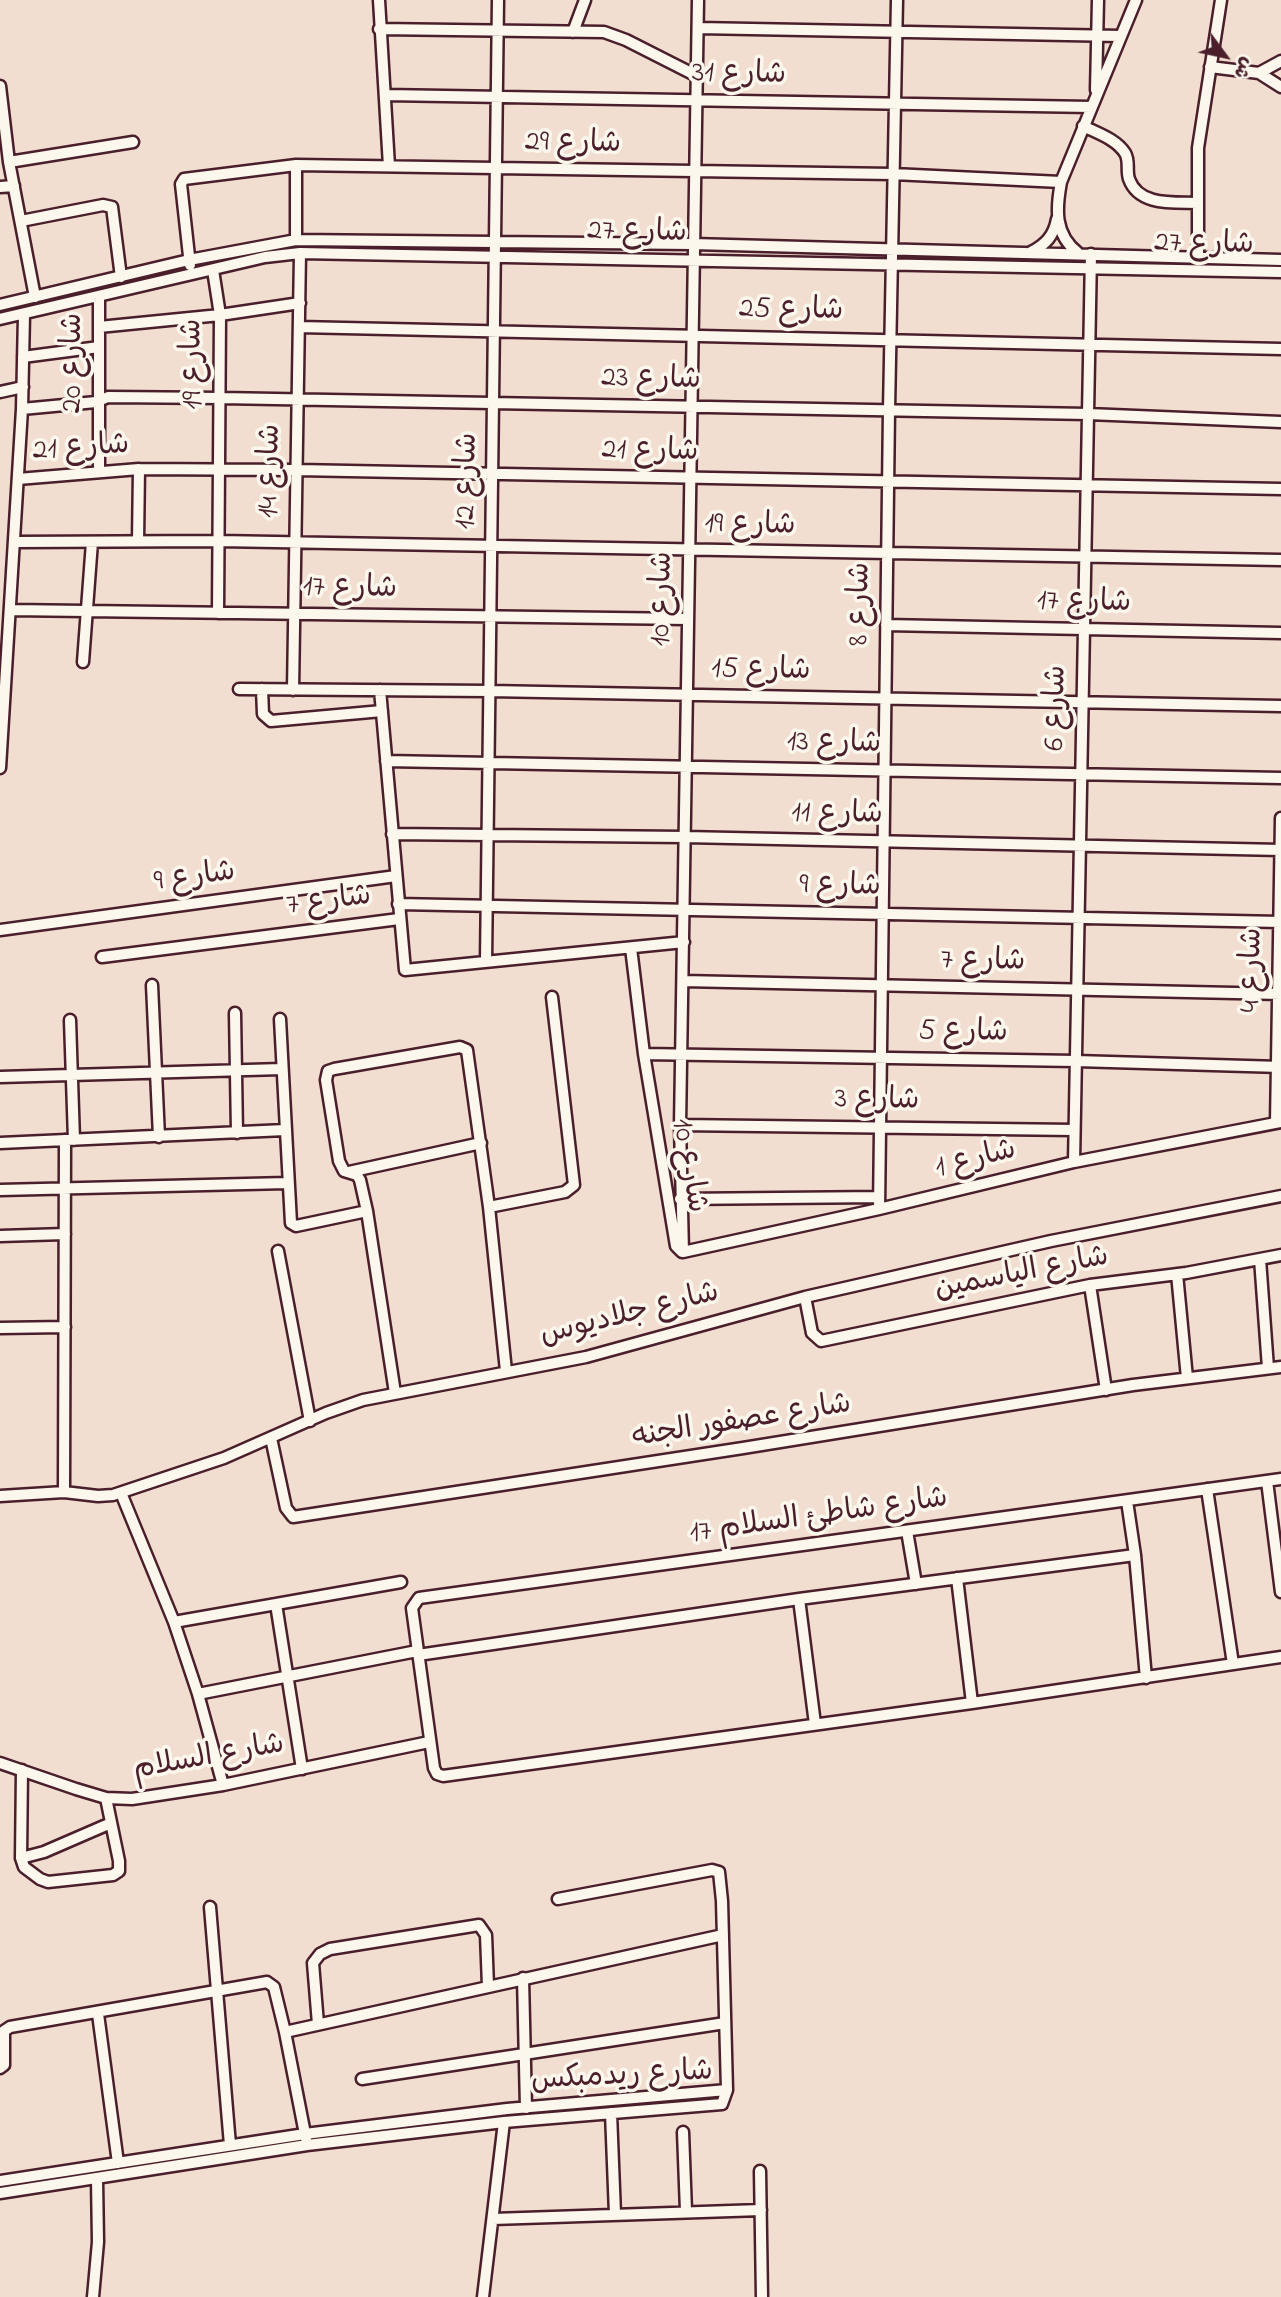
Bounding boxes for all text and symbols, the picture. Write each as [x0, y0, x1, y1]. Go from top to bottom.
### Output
north arrow [1190, 21, 1260, 91]
text: ش [1226, 52, 1260, 84]
street label: شارع 31 [692, 57, 786, 95]
street label: شارع 29 [525, 126, 621, 164]
street label: شارع 27 [587, 215, 687, 253]
street label: شارع 27 [1154, 227, 1254, 265]
street label: شارع 25 [738, 293, 844, 331]
street label: شارع 20 [57, 313, 93, 413]
street label: شارع 19 [176, 318, 214, 410]
street label: شارع 23 [601, 362, 701, 400]
street label: شارع 14 [253, 424, 291, 518]
street label: شارع 21 [31, 429, 131, 471]
street label: شارع 12 [450, 432, 488, 530]
street label: شارع 21 [601, 434, 699, 472]
street label: شارع 19 [704, 508, 796, 546]
street label: شارع 10 [645, 551, 683, 647]
street label: شارع 8 [843, 562, 881, 646]
street label: شارع 17 [303, 571, 397, 609]
street label: شارع 17 [1037, 585, 1131, 623]
street label: شارع 15 [711, 653, 811, 691]
street label: شارع 6 [1039, 665, 1077, 751]
street label: شارع 13 [787, 726, 881, 764]
street label: شارع 11 [791, 797, 883, 835]
street label: شارع 9 [152, 856, 238, 902]
street label: شارع 9 [799, 869, 881, 907]
street label: شارع 7 [285, 880, 373, 926]
street label: شارع 4 [1235, 927, 1273, 1013]
street label: شارع 7 [940, 944, 1026, 982]
street label: شارع 5 [918, 1015, 1008, 1053]
street label: شارع 3 [834, 1083, 920, 1121]
street label: شارع 10 [661, 1116, 713, 1216]
street label: شارع 1 [932, 1134, 1020, 1188]
street label: شارع الياسمين [932, 1240, 1112, 1310]
street label: شارع جلاديوس [537, 1276, 723, 1356]
street label: شارع عصفور الجنه [630, 1388, 854, 1458]
street label: شارع شاطئ السلام 17 [688, 1482, 950, 1554]
street label: شارع السلام [131, 1728, 287, 1790]
street label: شارع ريدمبكس [530, 2055, 714, 2101]

